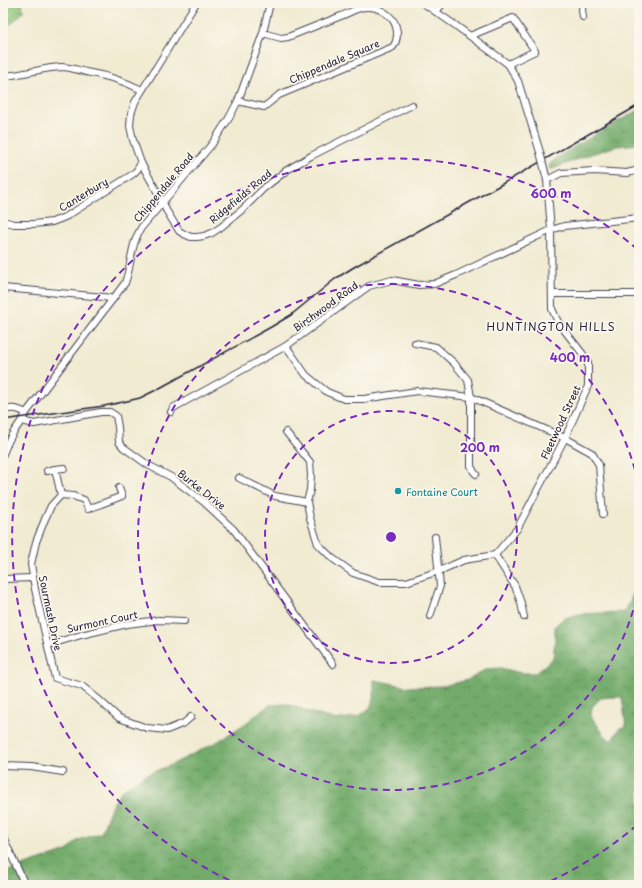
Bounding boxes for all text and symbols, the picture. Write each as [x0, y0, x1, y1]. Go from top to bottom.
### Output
street label: Chippendale Square [287, 35, 381, 87]
street label: Chippendale Road [129, 149, 197, 225]
street label: Ridgefields Road [205, 165, 275, 227]
street label: Canterbury [56, 173, 111, 215]
text: 600 m [531, 184, 571, 202]
street label: Birchwood Road [289, 277, 361, 335]
district label: HUNTINGTON HILLS [486, 318, 616, 335]
text: 400 m [550, 348, 590, 366]
street label: Fleetwood Street [536, 382, 584, 462]
text: 200 m [460, 438, 500, 456]
street label: Burke Drive [175, 465, 229, 513]
place label: Fontaine Court [406, 484, 478, 499]
marker: Fontaine Court [393, 486, 403, 496]
centre of rings [384, 530, 398, 544]
street label: Sourmash Drive [36, 574, 66, 652]
street label: Surmont Court [65, 606, 139, 636]

